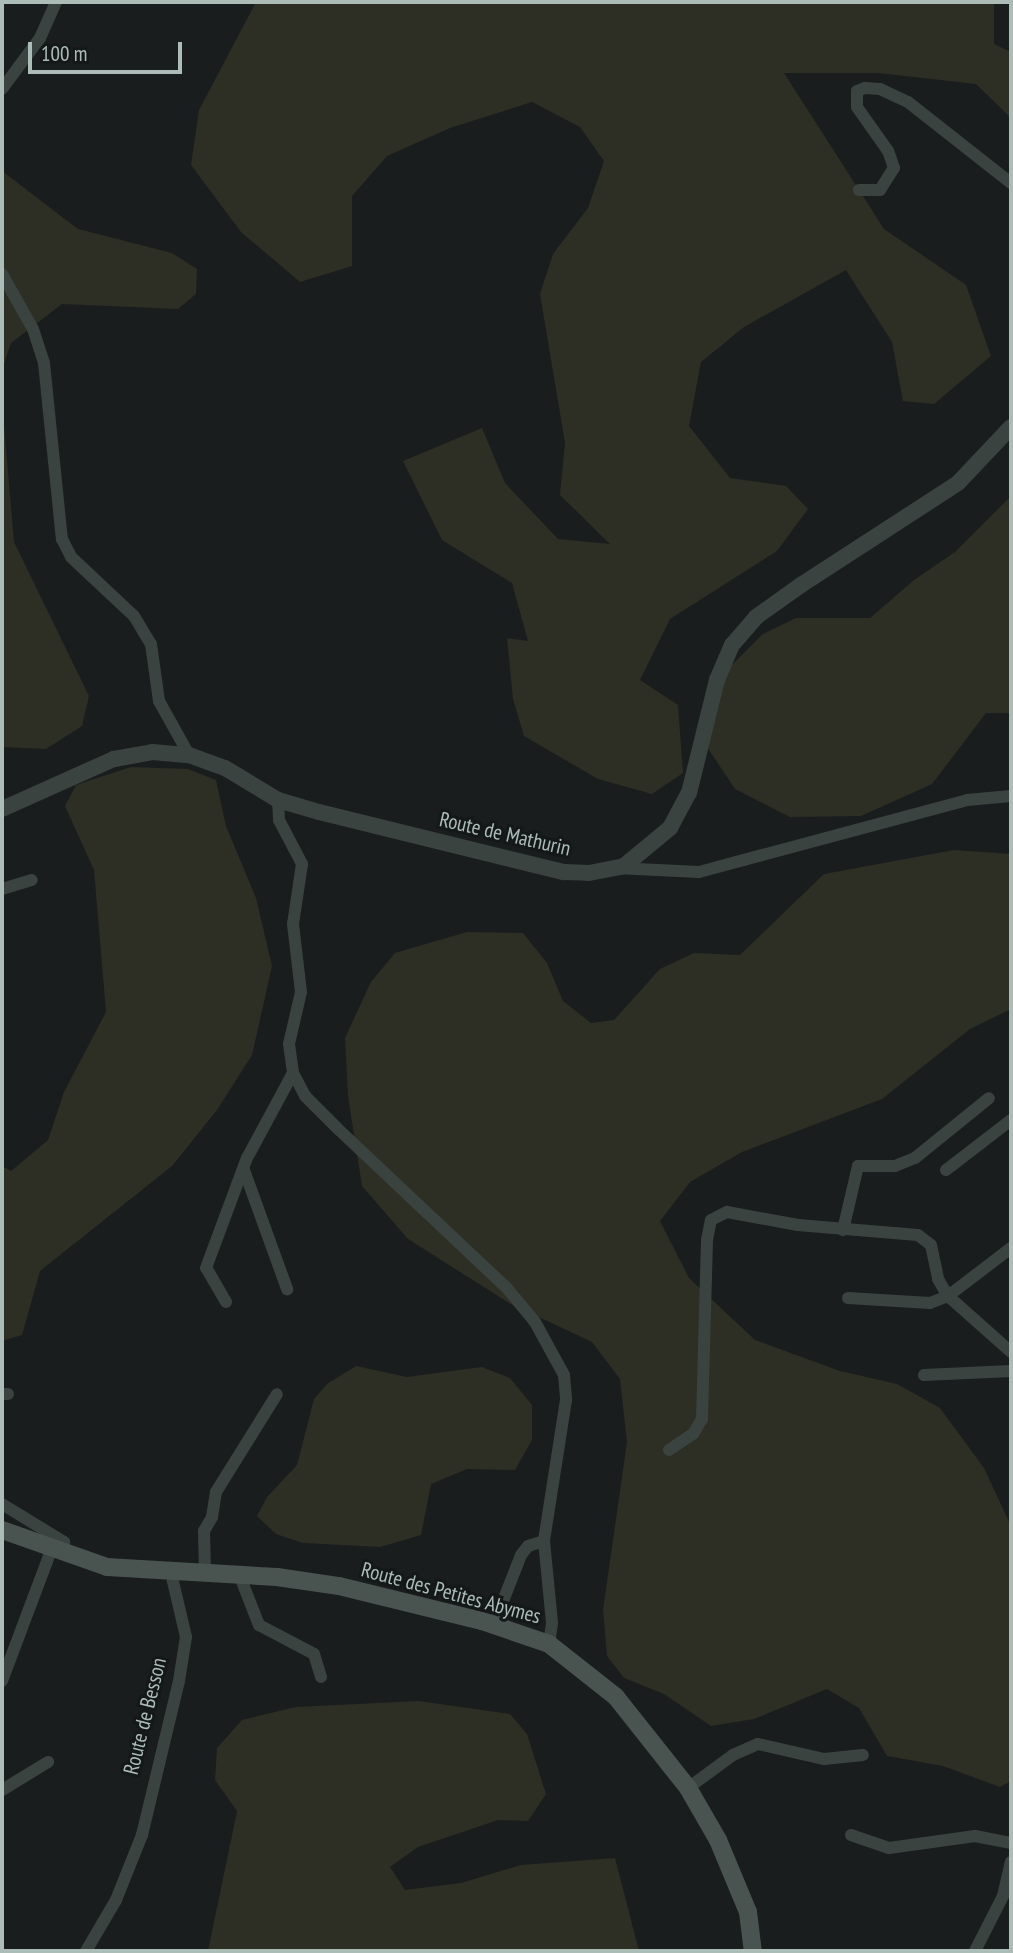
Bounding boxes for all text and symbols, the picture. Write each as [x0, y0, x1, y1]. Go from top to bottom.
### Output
scale bar [32, 28, 186, 72]
text: 100 m [41, 40, 87, 67]
street label: Route de Mathurin [437, 807, 573, 861]
street label: Route des Petites Abymes [358, 1557, 544, 1629]
street label: Route de Besson [118, 1655, 172, 1777]

